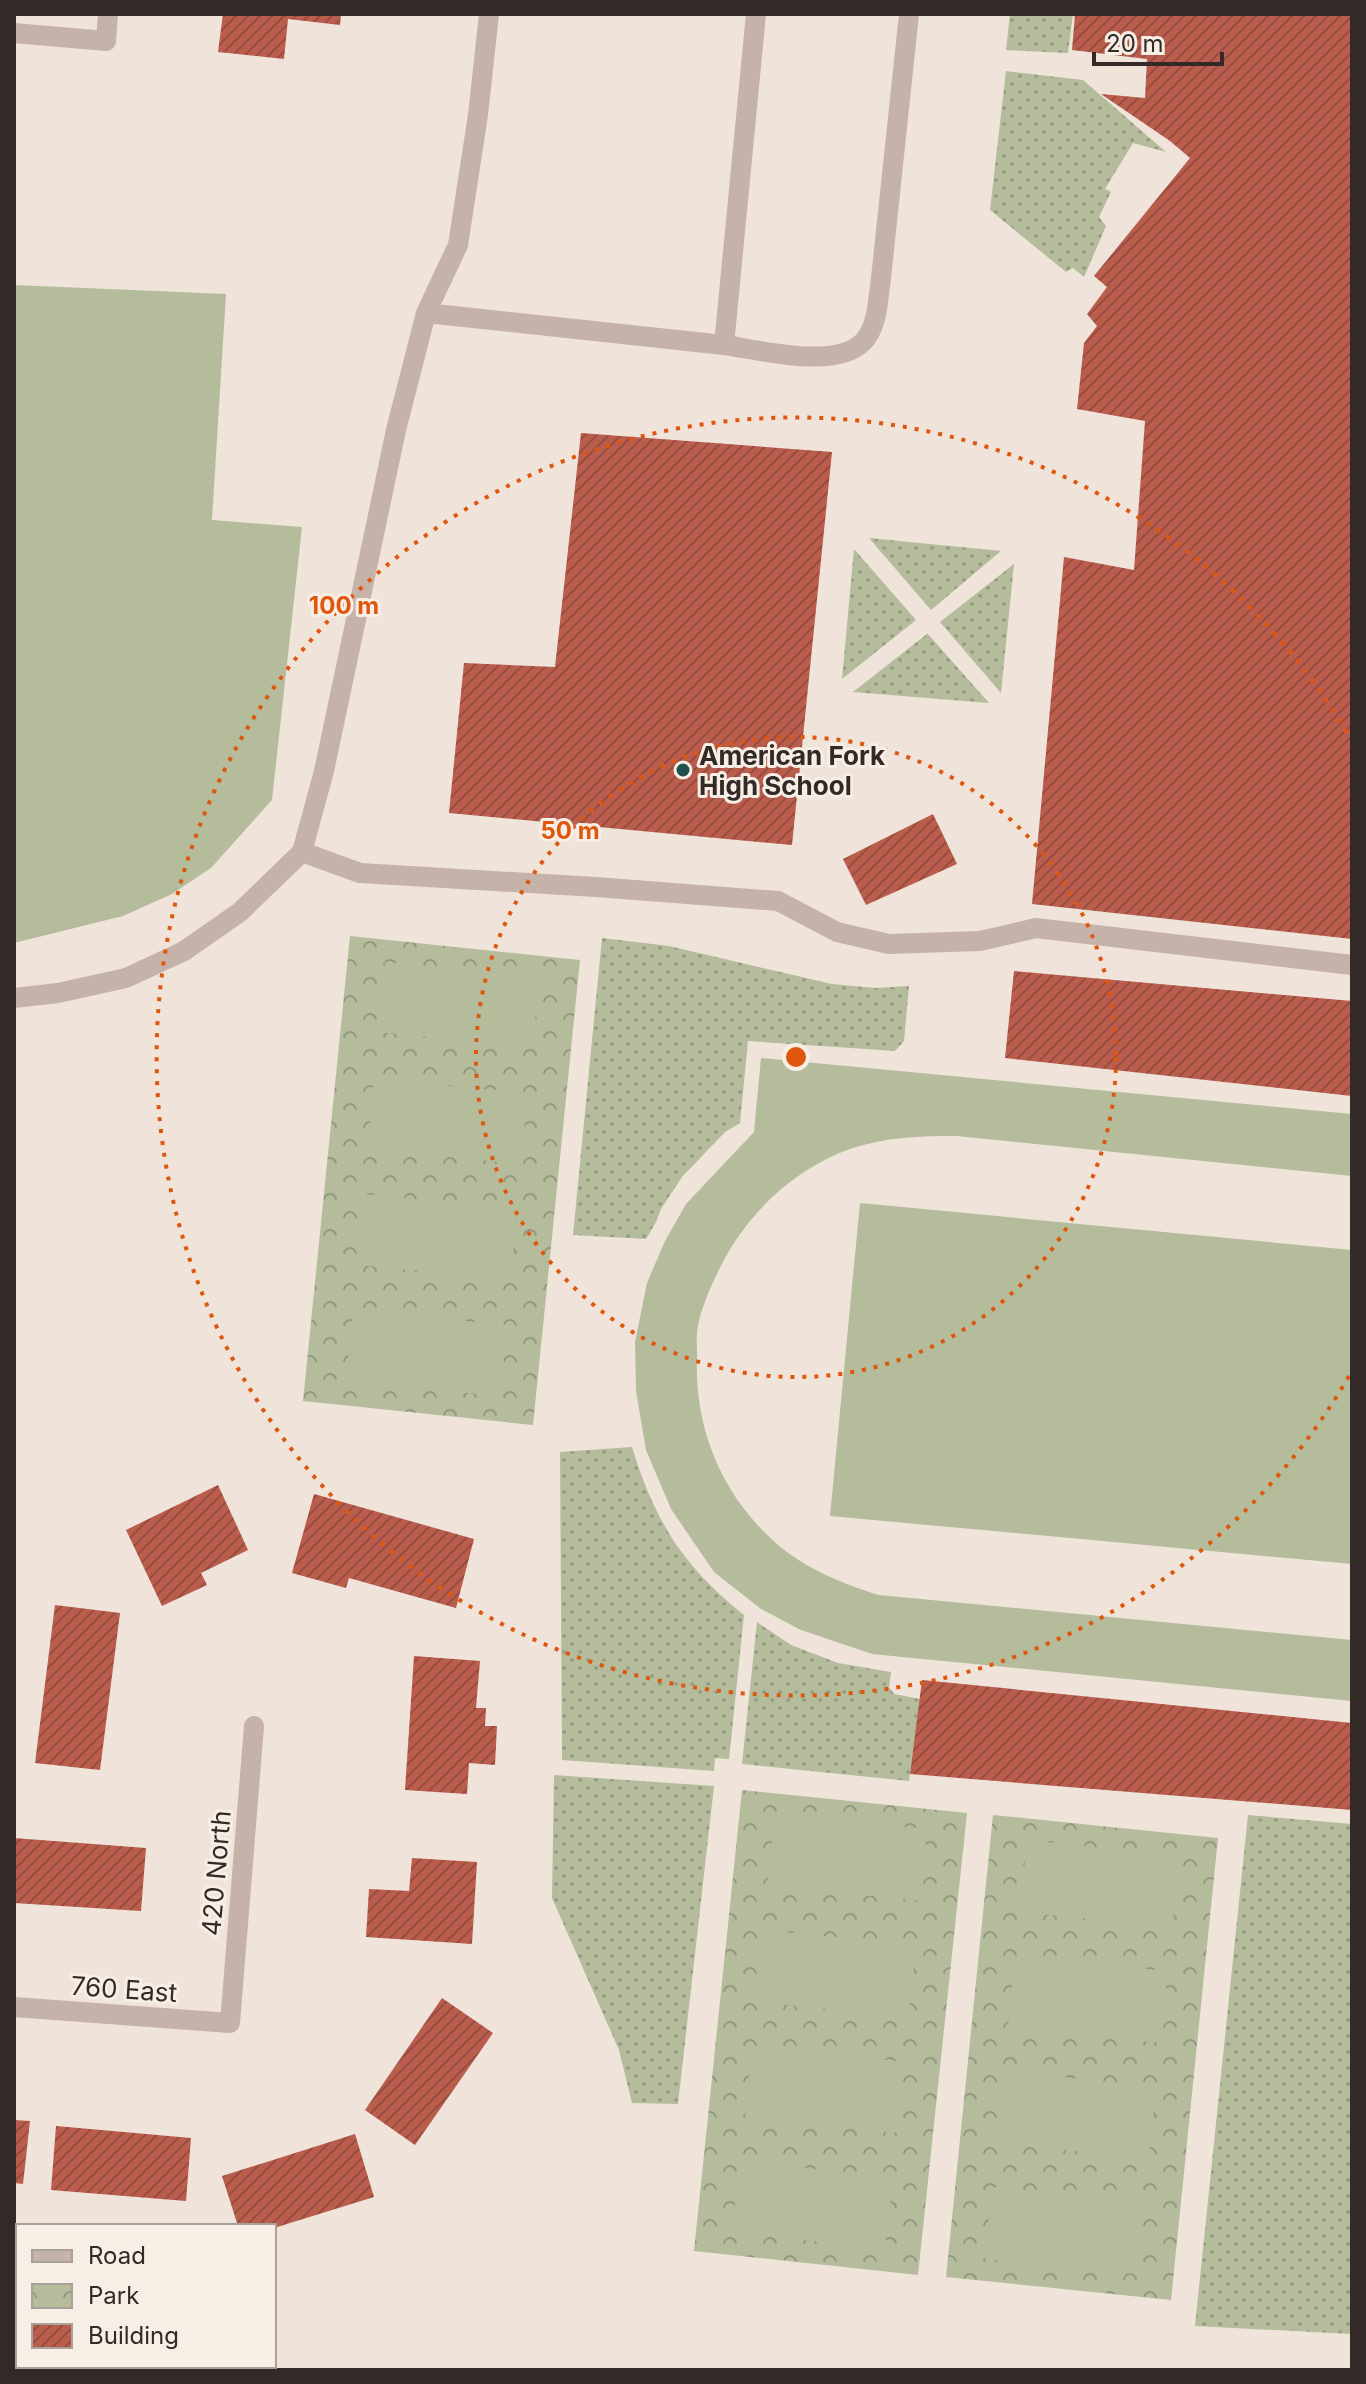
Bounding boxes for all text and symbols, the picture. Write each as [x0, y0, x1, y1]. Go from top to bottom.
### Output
scale bar [1094, 16, 1222, 66]
text: 20 m [1106, 29, 1164, 58]
text: 100 m [309, 591, 379, 620]
place label: American Fork High School [699, 740, 885, 801]
marker: American Fork High School [674, 761, 692, 779]
text: 50 m [540, 816, 600, 845]
centre of rings [782, 1043, 810, 1071]
street label: 420 North [195, 1809, 237, 1937]
street label: 760 East [70, 1970, 178, 2008]
legend [16, 2224, 276, 2368]
text: Road [88, 2241, 146, 2270]
text: Park [88, 2281, 139, 2310]
text: Building [88, 2321, 179, 2350]

